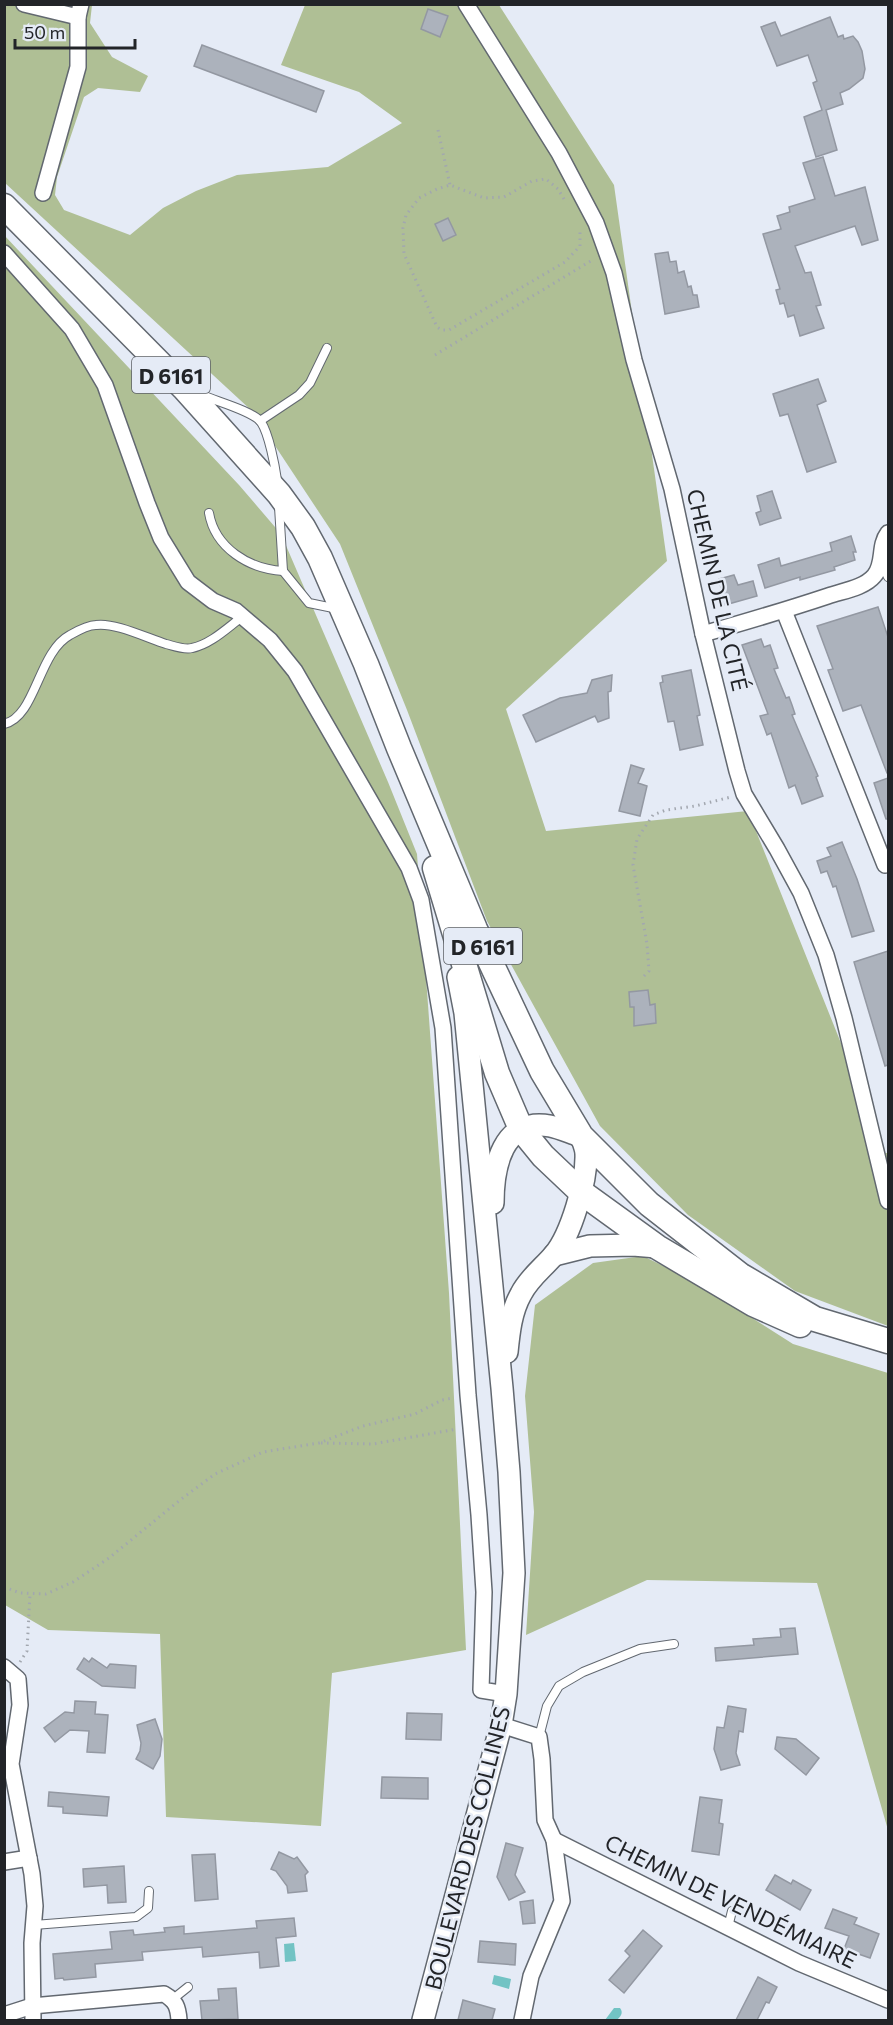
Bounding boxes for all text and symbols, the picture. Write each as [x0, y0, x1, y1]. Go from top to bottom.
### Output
scale bar [15, 12, 135, 50]
text: 50 m [24, 21, 65, 43]
road number: D 6161 [132, 357, 210, 393]
street label: CHEMIN DE LA CITÉ [682, 486, 754, 694]
road number: D 6161 [444, 928, 522, 964]
street label: BOULEVARD DES COLLINES [419, 1703, 515, 1992]
street label: CHEMIN DE VENDÉMIAIRE [601, 1828, 861, 1974]

